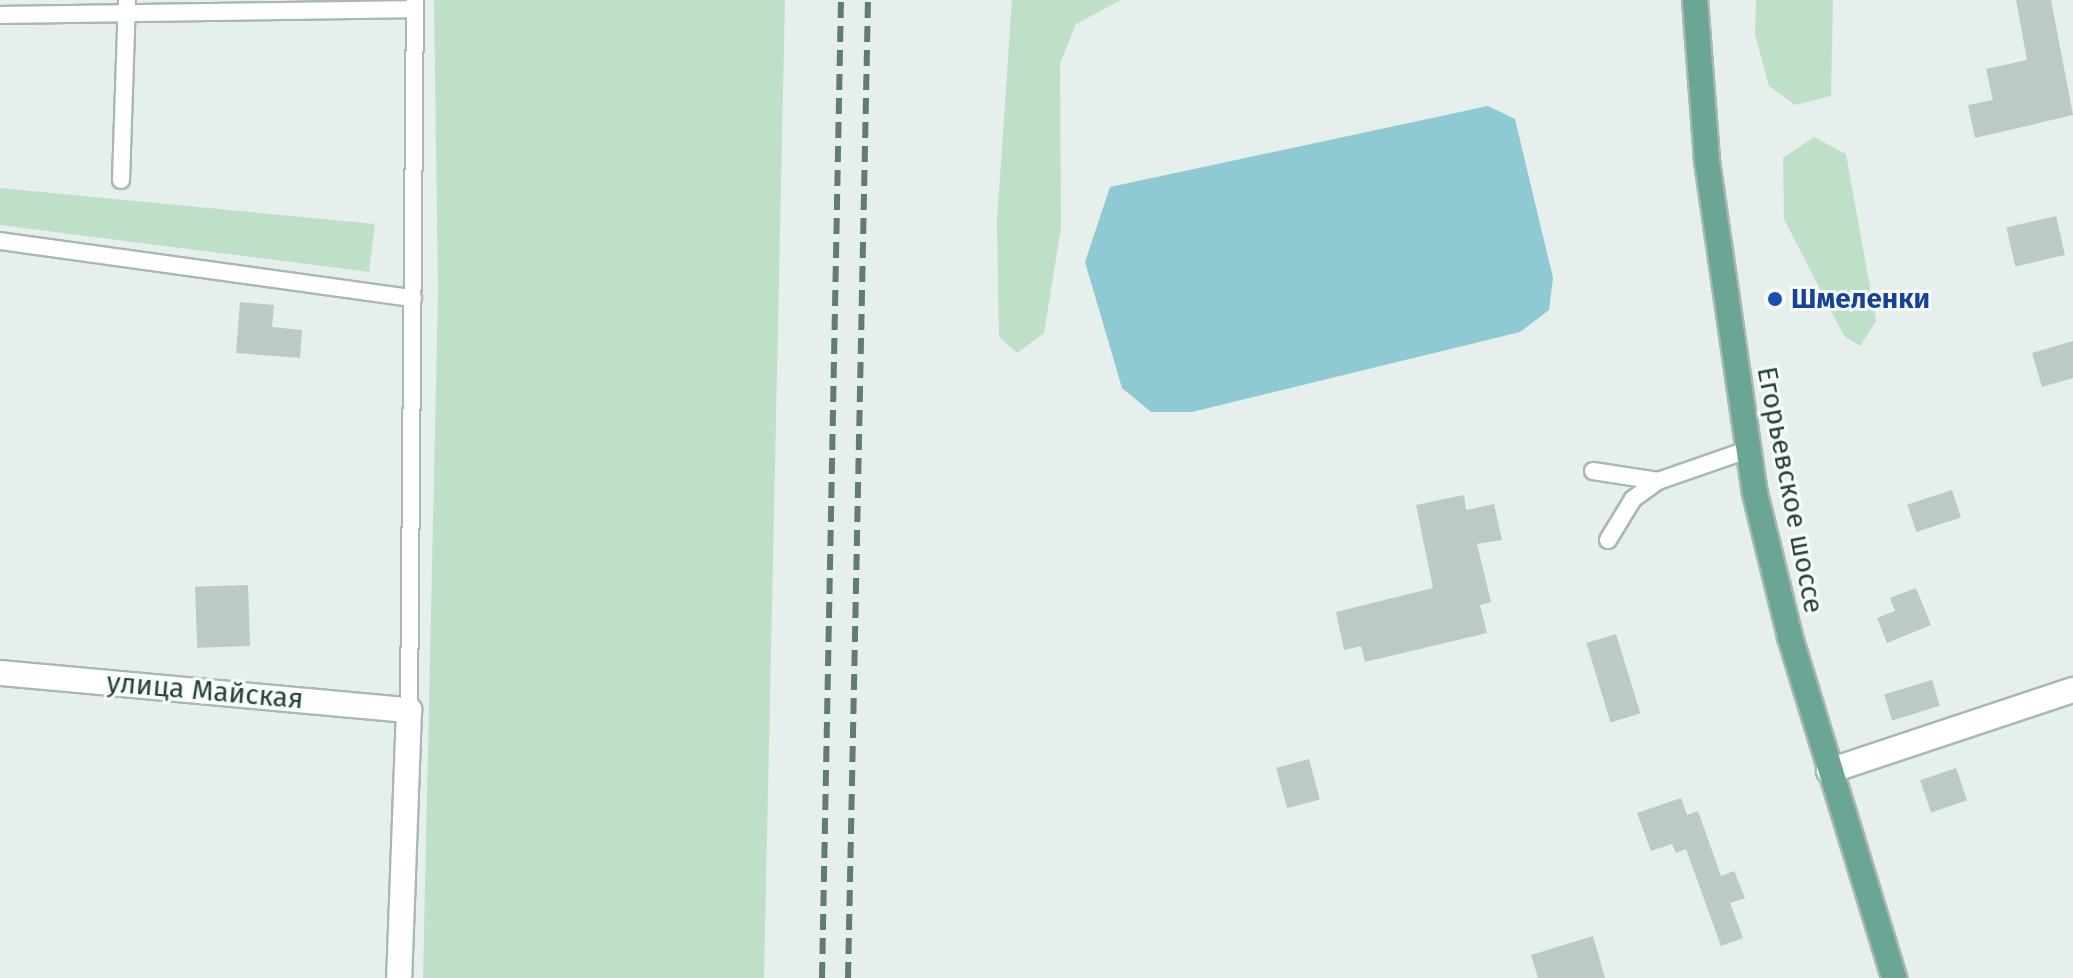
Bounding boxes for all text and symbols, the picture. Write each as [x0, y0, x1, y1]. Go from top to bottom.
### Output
place label: Шмеленки [1791, 282, 1930, 316]
marker: Шмеленки [1766, 290, 1784, 308]
street label: Егорьевское шоссе [1750, 364, 1830, 616]
street label: улица Майская [105, 666, 305, 716]

